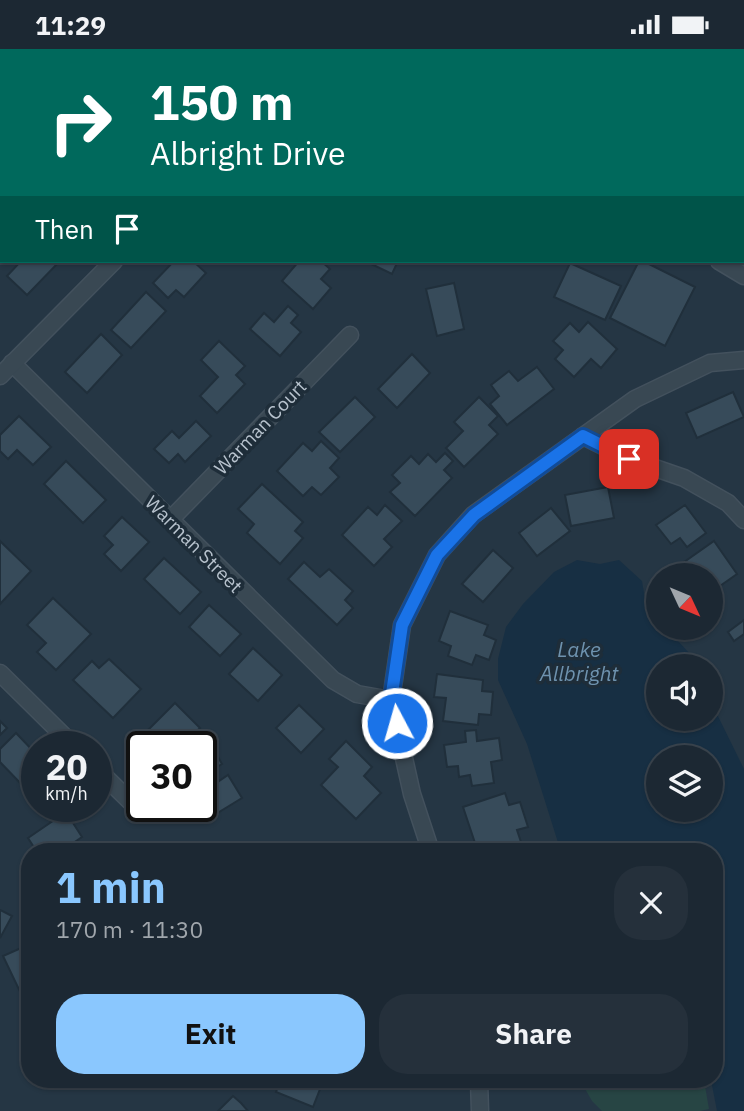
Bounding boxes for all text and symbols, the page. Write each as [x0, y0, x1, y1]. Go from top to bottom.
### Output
text: 11:29 [35, 8, 106, 42]
text: 150 m [150, 70, 294, 133]
icon: right [35, 77, 126, 168]
text: Albright Drive [150, 132, 346, 174]
icon: arrive [108, 210, 146, 248]
text: Then [35, 212, 94, 246]
street label: Warman Court [209, 374, 311, 480]
pin [599, 429, 659, 489]
icon: arrive [610, 440, 648, 478]
street label: Warman Street [140, 490, 248, 598]
north arrow [646, 563, 723, 641]
map controls [646, 563, 723, 822]
water label: Lake Allbright [539, 635, 620, 687]
button: sound [646, 654, 723, 731]
position arrow [360, 686, 434, 760]
speed limit sign: 30 [126, 731, 217, 822]
text: 20 [45, 744, 88, 790]
button: layers [646, 745, 723, 822]
text: km/h [45, 782, 88, 805]
text: 1 min [56, 860, 166, 915]
button: close [614, 866, 688, 940]
text: 170 m · 11:30 [56, 914, 203, 944]
button: Exit [56, 994, 365, 1074]
button: Share [379, 994, 688, 1074]

